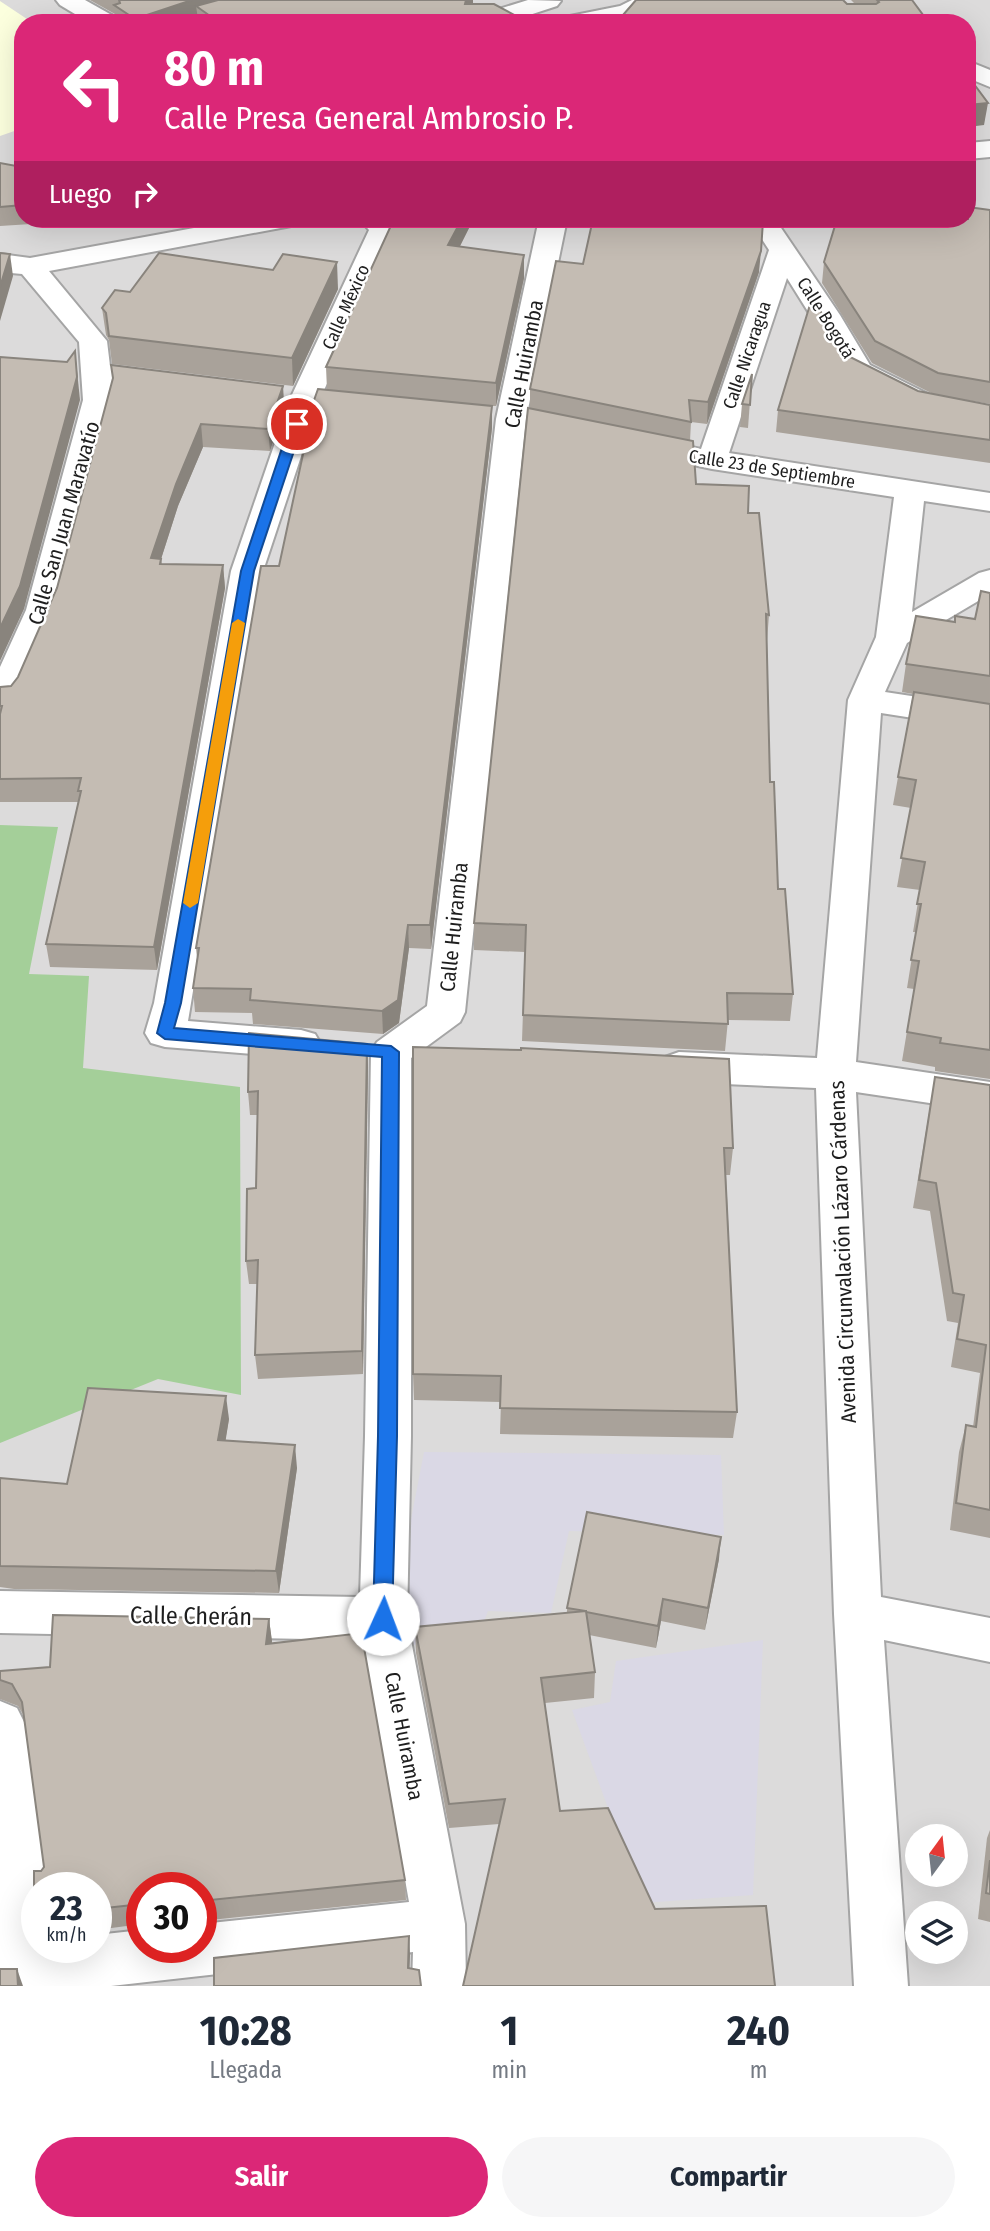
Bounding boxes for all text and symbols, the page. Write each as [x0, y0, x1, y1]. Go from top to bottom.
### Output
text: 80 m [164, 39, 264, 98]
icon: left [49, 42, 140, 133]
text: Calle Presa General Ambrosio P. [164, 99, 574, 137]
icon: right [126, 175, 164, 213]
text: Luego [49, 179, 112, 210]
street label: Calle México [317, 261, 375, 353]
street label: Calle Bogotá [792, 273, 860, 363]
street label: Calle Huiramba [499, 298, 549, 430]
street label: Calle Nicaragua [718, 298, 776, 412]
pin [267, 394, 327, 454]
icon: arrive [278, 405, 316, 443]
street label: Calle San Juan Maravatío [22, 418, 106, 628]
street label: Calle 23 de Septiembre [687, 445, 857, 493]
street label: Calle Huiramba [434, 861, 474, 993]
street label: Avenida Circunvalación Lázaro Cárdenas [824, 1080, 862, 1424]
position arrow [346, 1582, 420, 1656]
street label: Calle Cherán [130, 1601, 252, 1631]
street label: Calle Huiramba [379, 1670, 429, 1802]
north arrow [905, 1824, 968, 1886]
map controls [905, 1824, 968, 1964]
speed limit sign: 30 [126, 1872, 217, 1963]
text: 23 [50, 1887, 83, 1929]
button: layers [905, 1901, 968, 1964]
text: km/h [46, 1924, 87, 1946]
text: 10:28 [200, 2006, 292, 2056]
text: 1 [500, 2006, 518, 2056]
text: 240 [727, 2006, 790, 2056]
text: Llegada [210, 2056, 282, 2084]
text: min [492, 2056, 527, 2084]
text: m [750, 2056, 767, 2084]
button: Salir [35, 2137, 488, 2217]
button: Compartir [502, 2137, 955, 2217]

